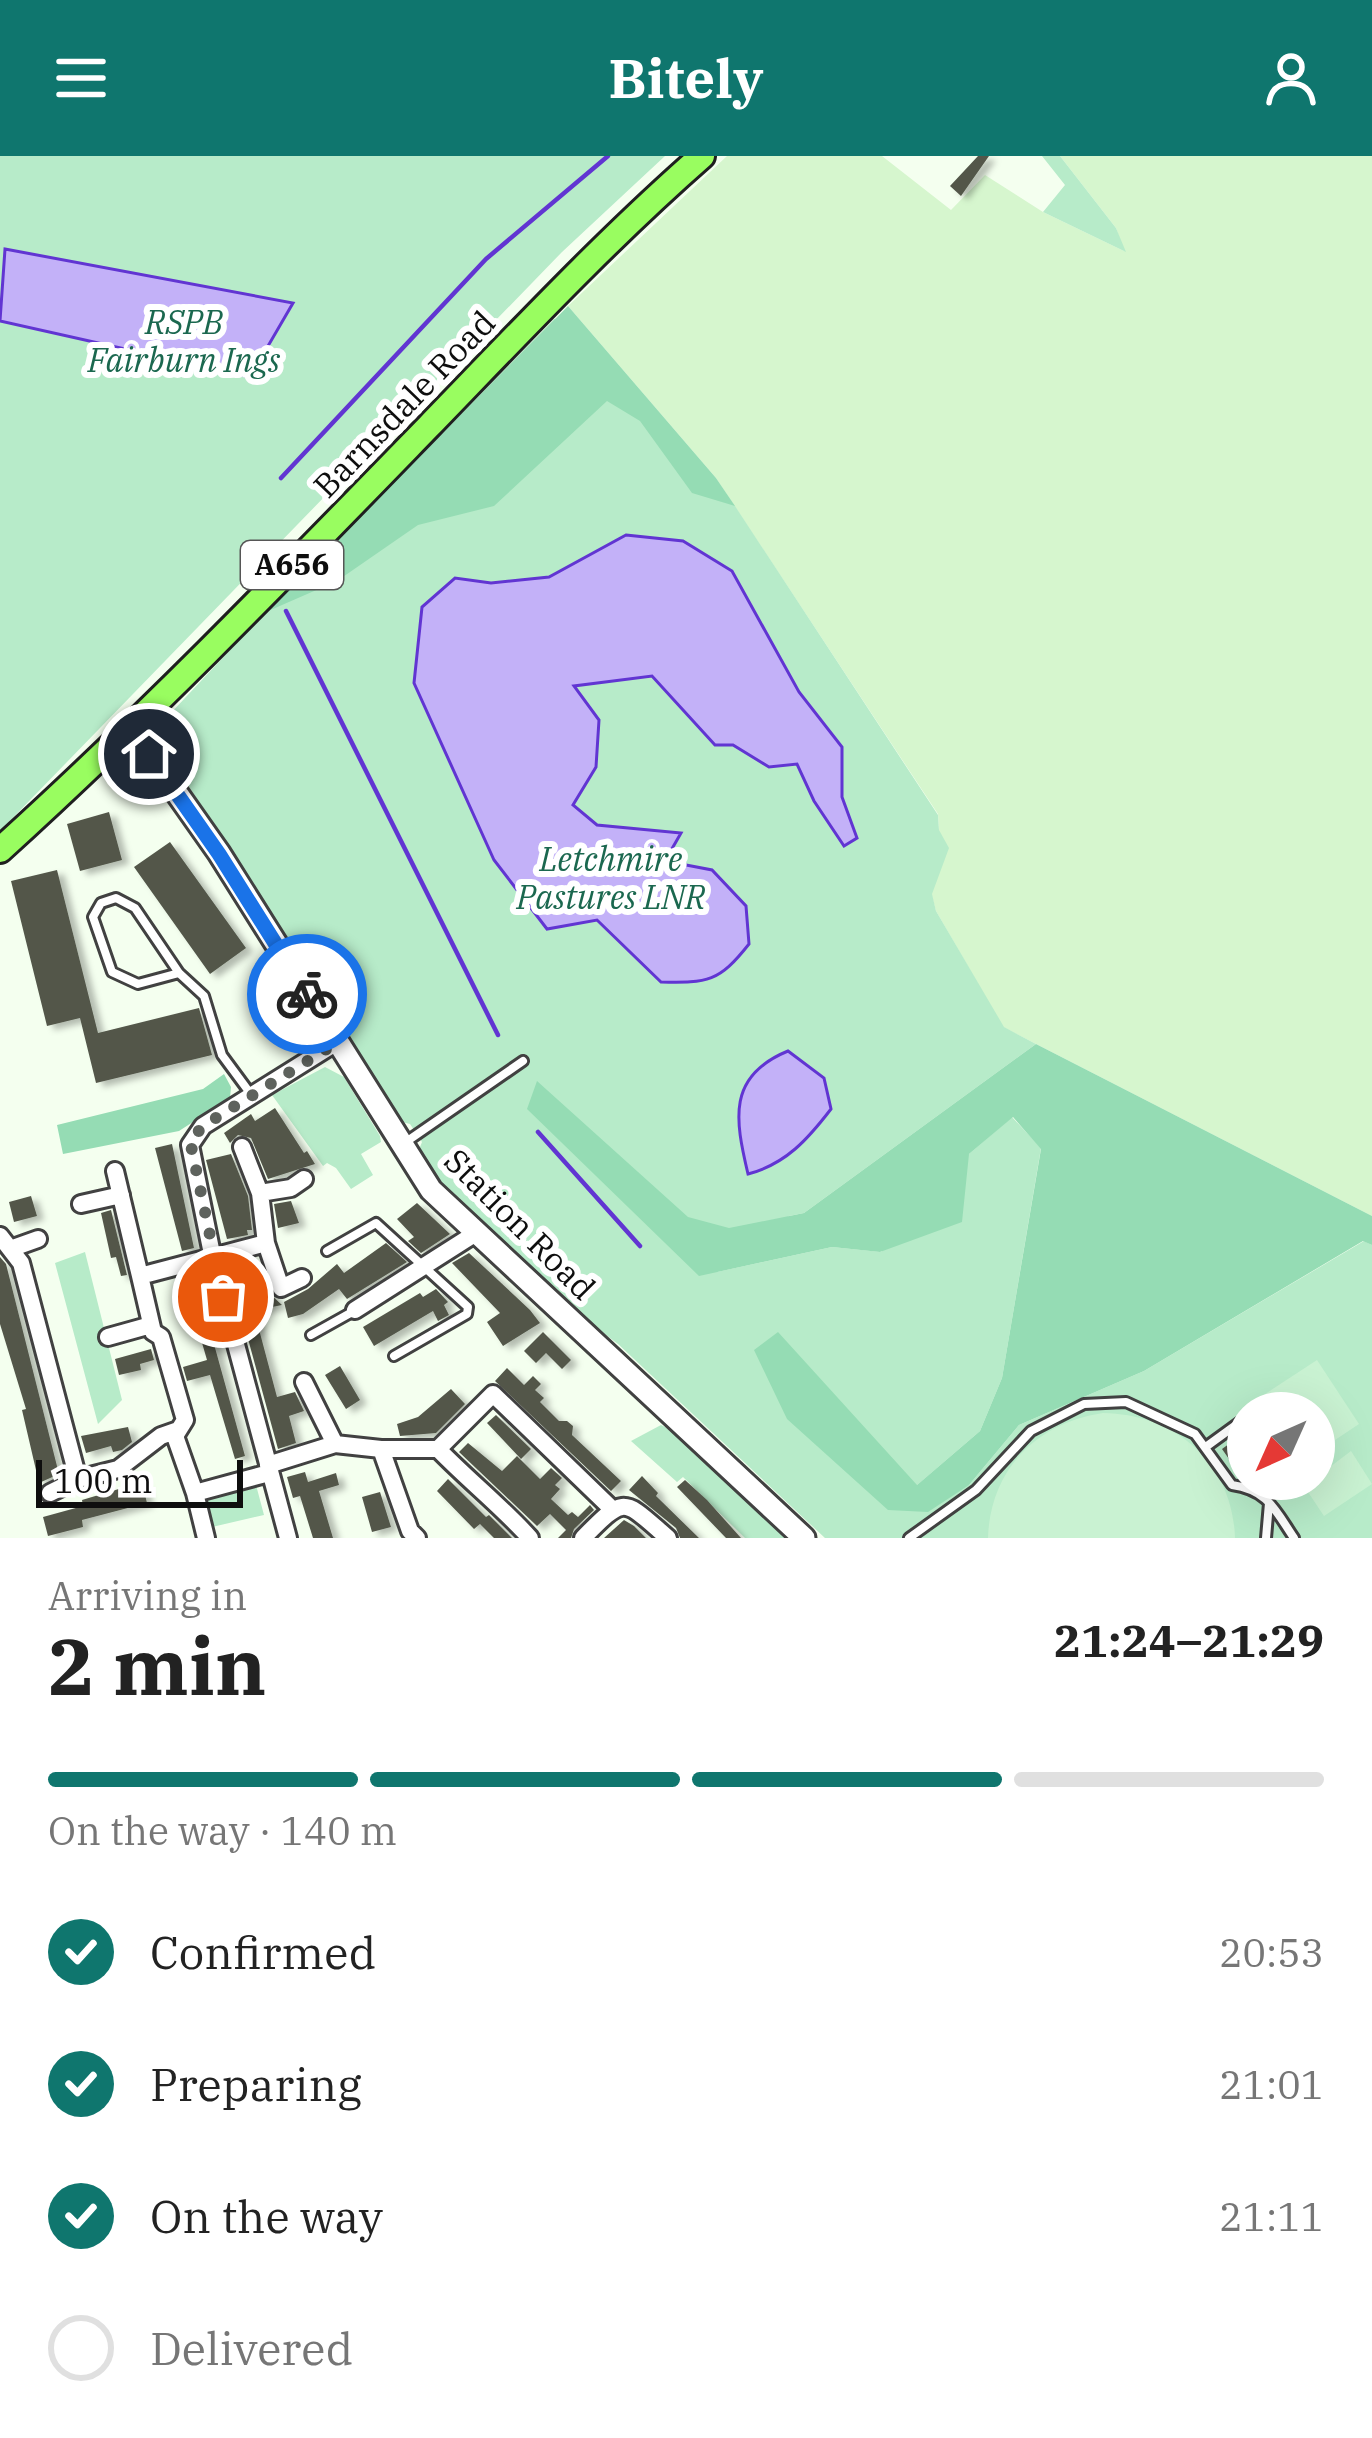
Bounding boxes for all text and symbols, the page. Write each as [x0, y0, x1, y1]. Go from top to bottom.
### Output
text: Bitely [608, 43, 764, 113]
icon: menu [48, 45, 114, 111]
icon: person [1258, 45, 1324, 111]
park label: RSPB Fairburn Ings [87, 300, 281, 381]
street label: Barnsdale Road [303, 301, 504, 506]
road number: A656 [241, 541, 343, 589]
pin [98, 703, 200, 805]
icon: home [116, 721, 182, 787]
park label: Letchmire Pastures LNR [515, 837, 706, 918]
courier [247, 934, 367, 1054]
icon: bike [274, 961, 340, 1027]
street label: Station Road [436, 1139, 605, 1308]
pin [172, 1246, 274, 1348]
icon: bag [190, 1264, 256, 1330]
north arrow [1227, 1392, 1335, 1500]
map controls [1227, 1392, 1335, 1500]
scale bar [36, 1454, 243, 1507]
text: 100 m [54, 1459, 153, 1502]
text: Arriving in [48, 1570, 247, 1621]
text: 21:24–21:29 [1054, 1611, 1324, 1669]
text: 2 min [48, 1615, 266, 1716]
text: On the way · 140 m [48, 1805, 397, 1856]
icon: check [48, 1919, 114, 1985]
text: Confirmed [150, 1923, 376, 1981]
text: 20:53 [1219, 1927, 1324, 1978]
icon: check [48, 2051, 114, 2117]
text: Preparing [150, 2055, 362, 2113]
text: 21:01 [1219, 2059, 1324, 2110]
icon: check [48, 2183, 114, 2249]
text: On the way [150, 2187, 383, 2245]
text: 21:11 [1219, 2191, 1324, 2242]
text: Delivered [150, 2319, 353, 2377]

